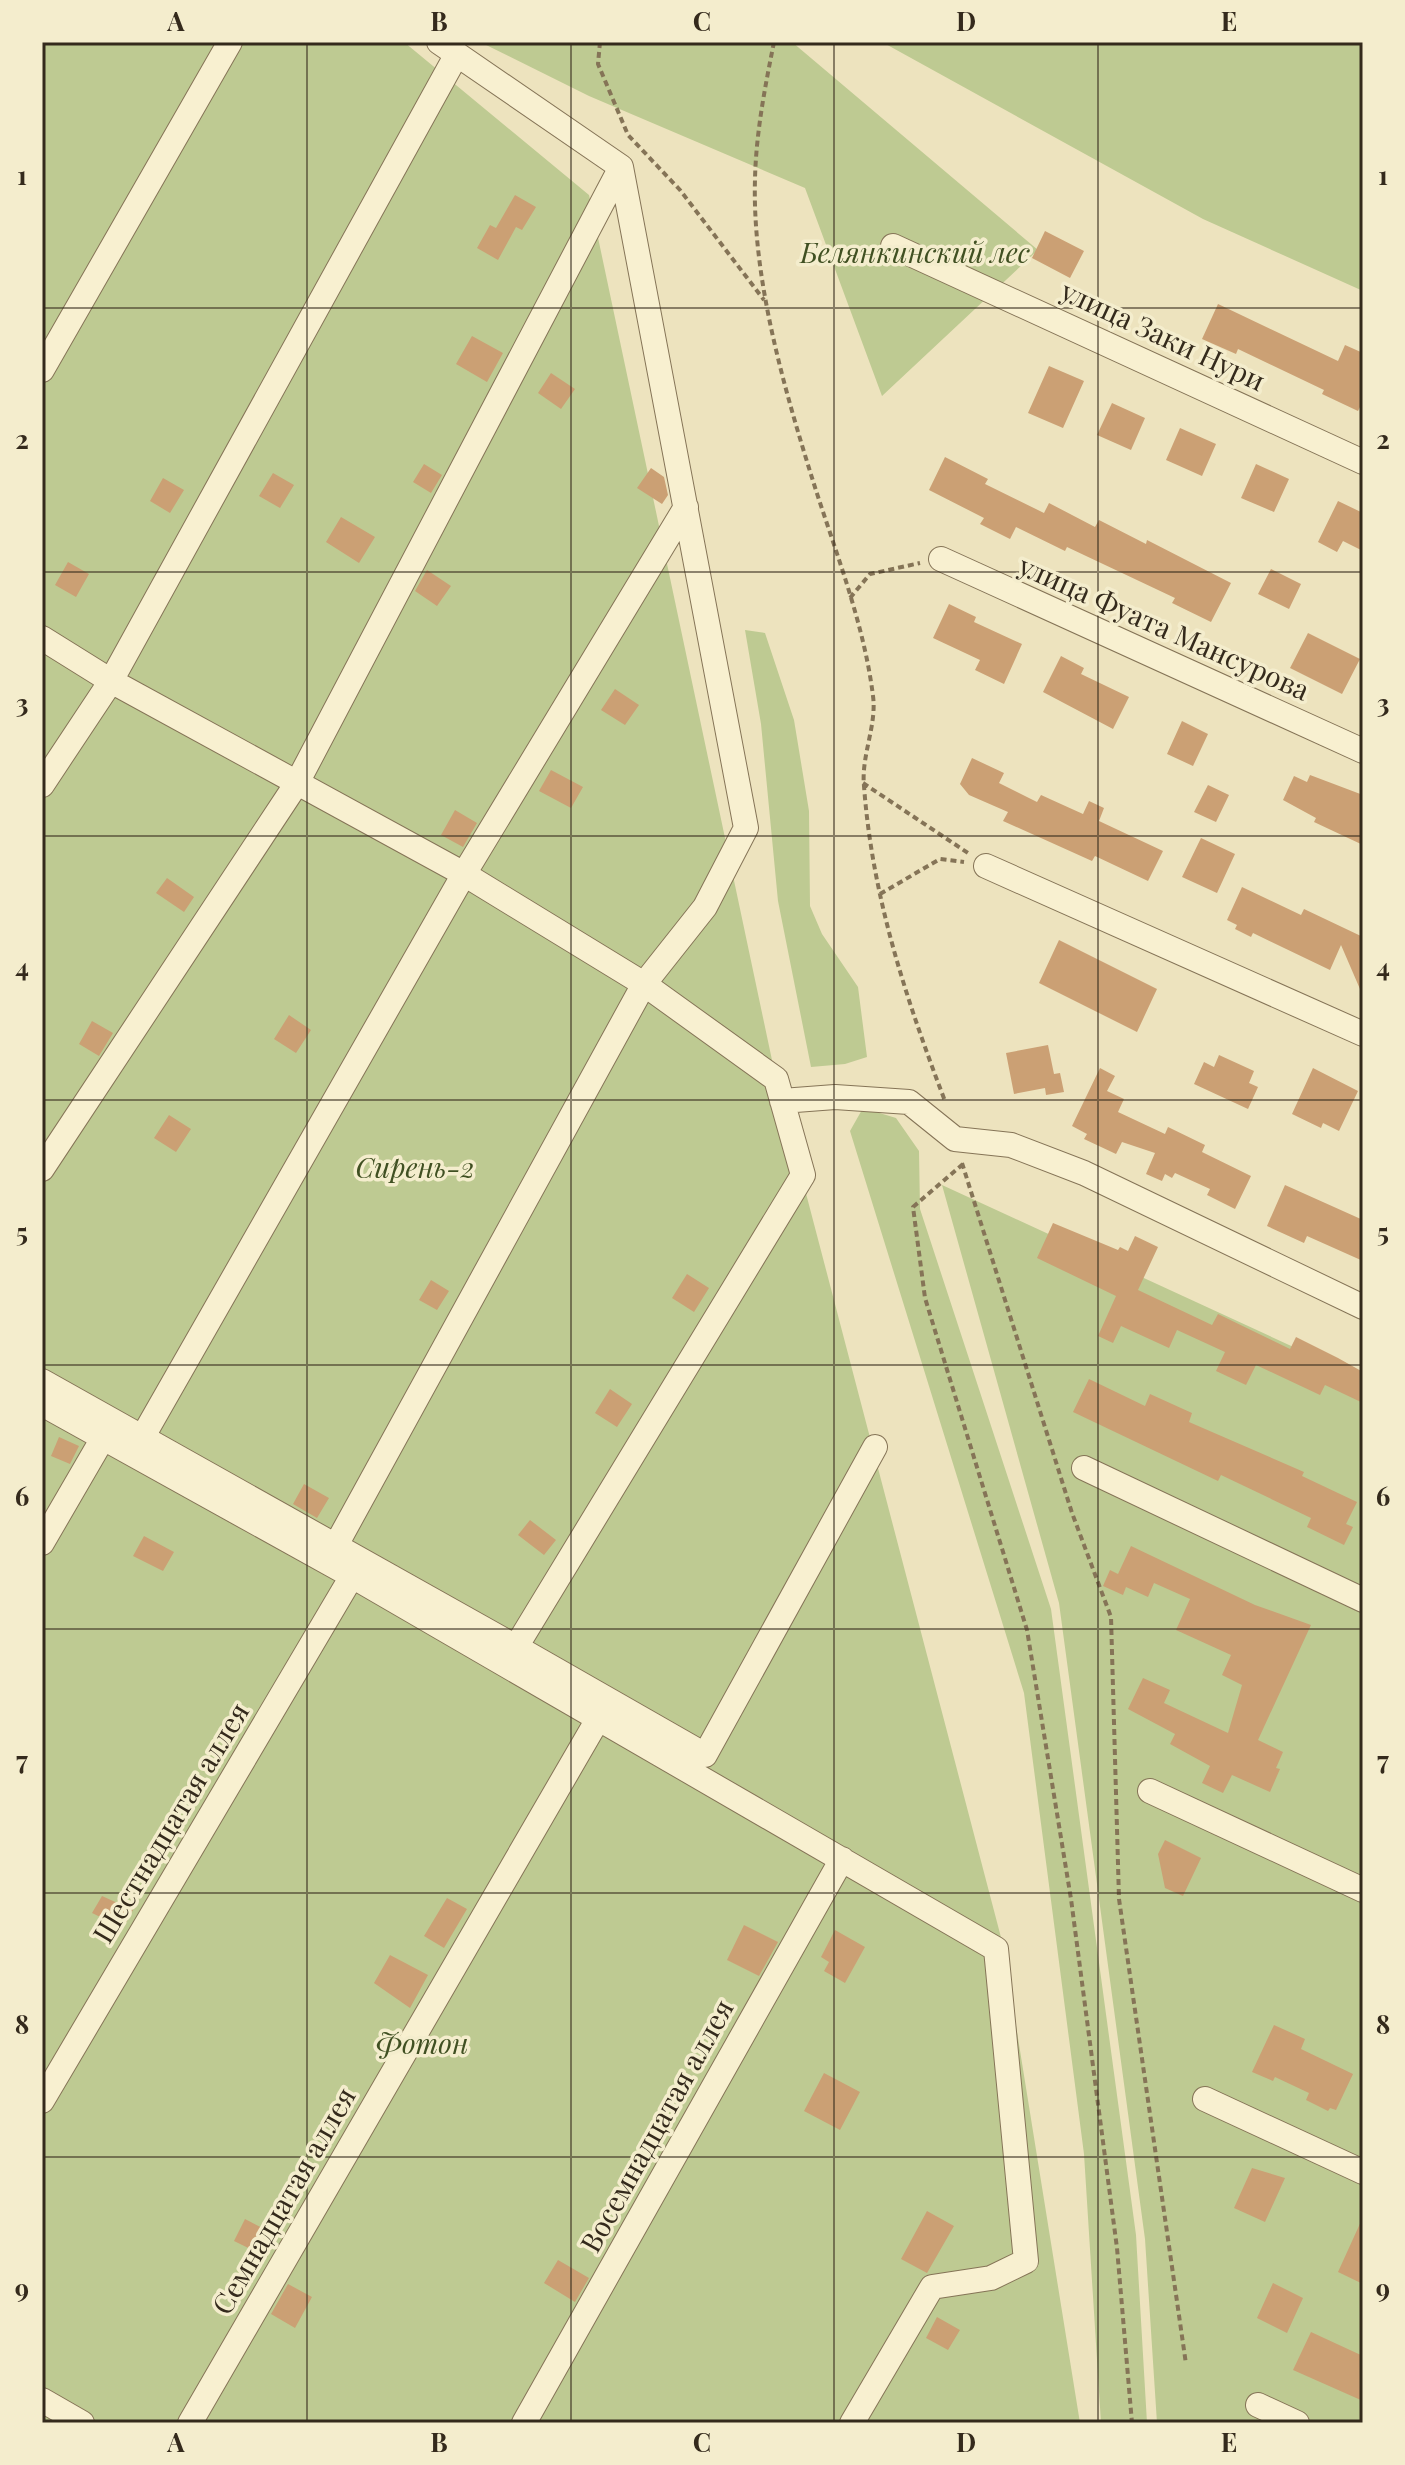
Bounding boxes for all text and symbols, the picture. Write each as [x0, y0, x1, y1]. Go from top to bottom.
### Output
text: A [166, 3, 185, 38]
text: B [430, 3, 448, 38]
text: C [693, 3, 711, 38]
text: D [956, 3, 976, 38]
text: E [1221, 3, 1237, 38]
text: 1 [17, 157, 27, 192]
text: 1 [1378, 157, 1388, 192]
park label: Белянкинский лес [799, 233, 1030, 270]
street label: улица Заки Нури [1055, 271, 1272, 398]
text: 2 [15, 421, 29, 456]
text: 2 [1376, 421, 1390, 456]
street label: улица Фуата Мансурова [1013, 545, 1316, 708]
text: 3 [16, 685, 28, 720]
text: 3 [1377, 685, 1389, 720]
text: 4 [15, 949, 29, 984]
text: 4 [1376, 949, 1390, 984]
park label: Сирень-2 [355, 1148, 475, 1185]
text: 5 [16, 1214, 28, 1249]
text: 5 [1377, 1214, 1389, 1249]
text: 6 [15, 1478, 29, 1513]
text: 6 [1376, 1478, 1390, 1513]
street label: Шестнадцатая аллея [83, 1695, 256, 1949]
text: 7 [16, 1742, 28, 1777]
text: 7 [1377, 1742, 1389, 1777]
street label: Восемнадцатая аллея [571, 1992, 741, 2258]
text: 8 [15, 2006, 29, 2041]
text: 8 [1376, 2006, 1390, 2041]
park label: Фотон [376, 2024, 468, 2061]
street label: Семнадцатая аллея [203, 2080, 363, 2321]
text: 9 [15, 2270, 29, 2305]
text: 9 [1376, 2270, 1390, 2305]
text: A [166, 2424, 185, 2459]
text: B [430, 2424, 448, 2459]
text: C [693, 2424, 711, 2459]
text: D [956, 2424, 976, 2459]
text: E [1221, 2424, 1237, 2459]

